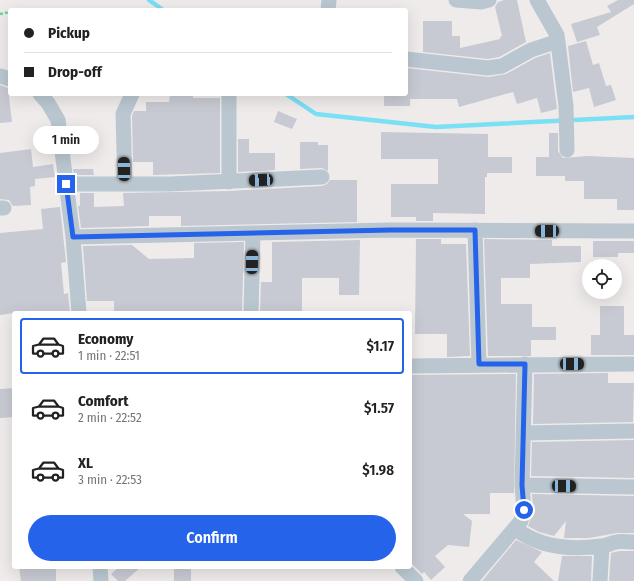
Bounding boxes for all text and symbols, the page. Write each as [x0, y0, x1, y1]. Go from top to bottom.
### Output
text: Pickup [48, 24, 90, 42]
text: Drop-off [48, 63, 102, 81]
callout: 1 min [33, 126, 99, 154]
text: 1 min [52, 132, 80, 147]
car [118, 157, 130, 181]
car [249, 173, 273, 187]
route end [57, 175, 75, 193]
car [535, 225, 559, 237]
car [246, 250, 258, 274]
map controls [582, 259, 622, 299]
button: locate [582, 259, 622, 299]
icon: car [30, 328, 66, 364]
text: Economy [78, 330, 133, 348]
text: $1.17 [366, 337, 394, 355]
text: 1 min · 22:51 [78, 348, 140, 363]
car [560, 358, 584, 370]
icon: car [30, 390, 66, 426]
text: Comfort [78, 392, 129, 410]
text: $1.57 [364, 399, 394, 417]
text: 2 min · 22:52 [78, 410, 142, 425]
icon: car [30, 452, 66, 488]
text: XL [78, 454, 93, 472]
text: $1.98 [362, 461, 394, 479]
text: 3 min · 22:53 [78, 472, 142, 487]
car [552, 480, 576, 492]
route start [515, 501, 533, 519]
button: Confirm [28, 515, 396, 561]

